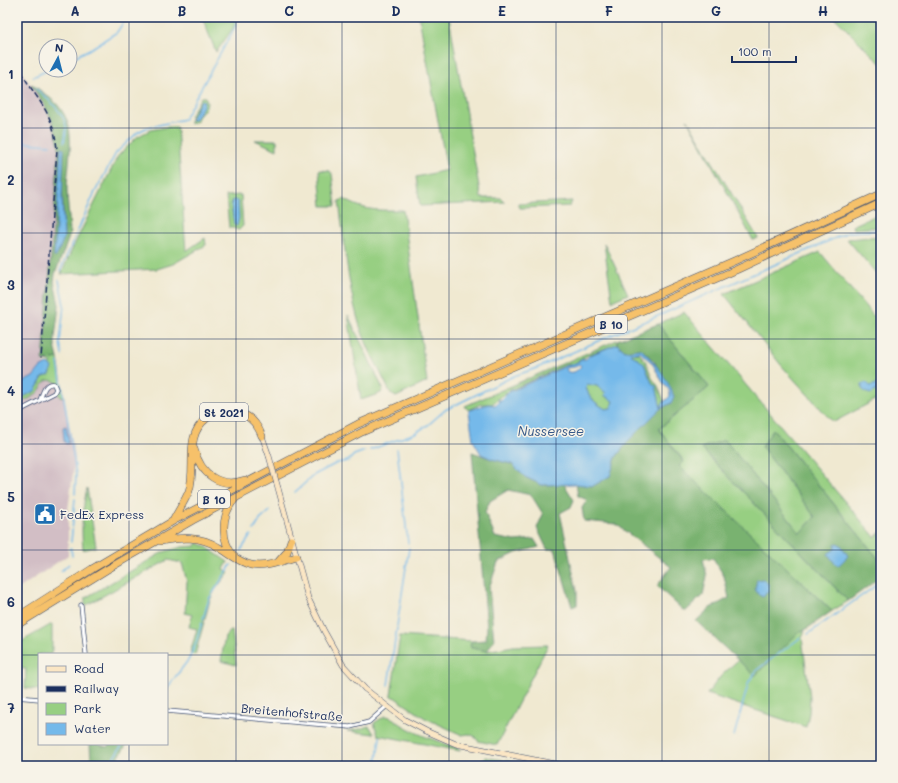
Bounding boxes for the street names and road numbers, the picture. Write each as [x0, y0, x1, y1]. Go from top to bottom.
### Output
road number: B 10 [595, 315, 627, 333]
road number: St 2021 [200, 403, 248, 421]
road number: B 10 [198, 490, 230, 508]
street label: Breitenhofstraße [240, 700, 344, 724]

